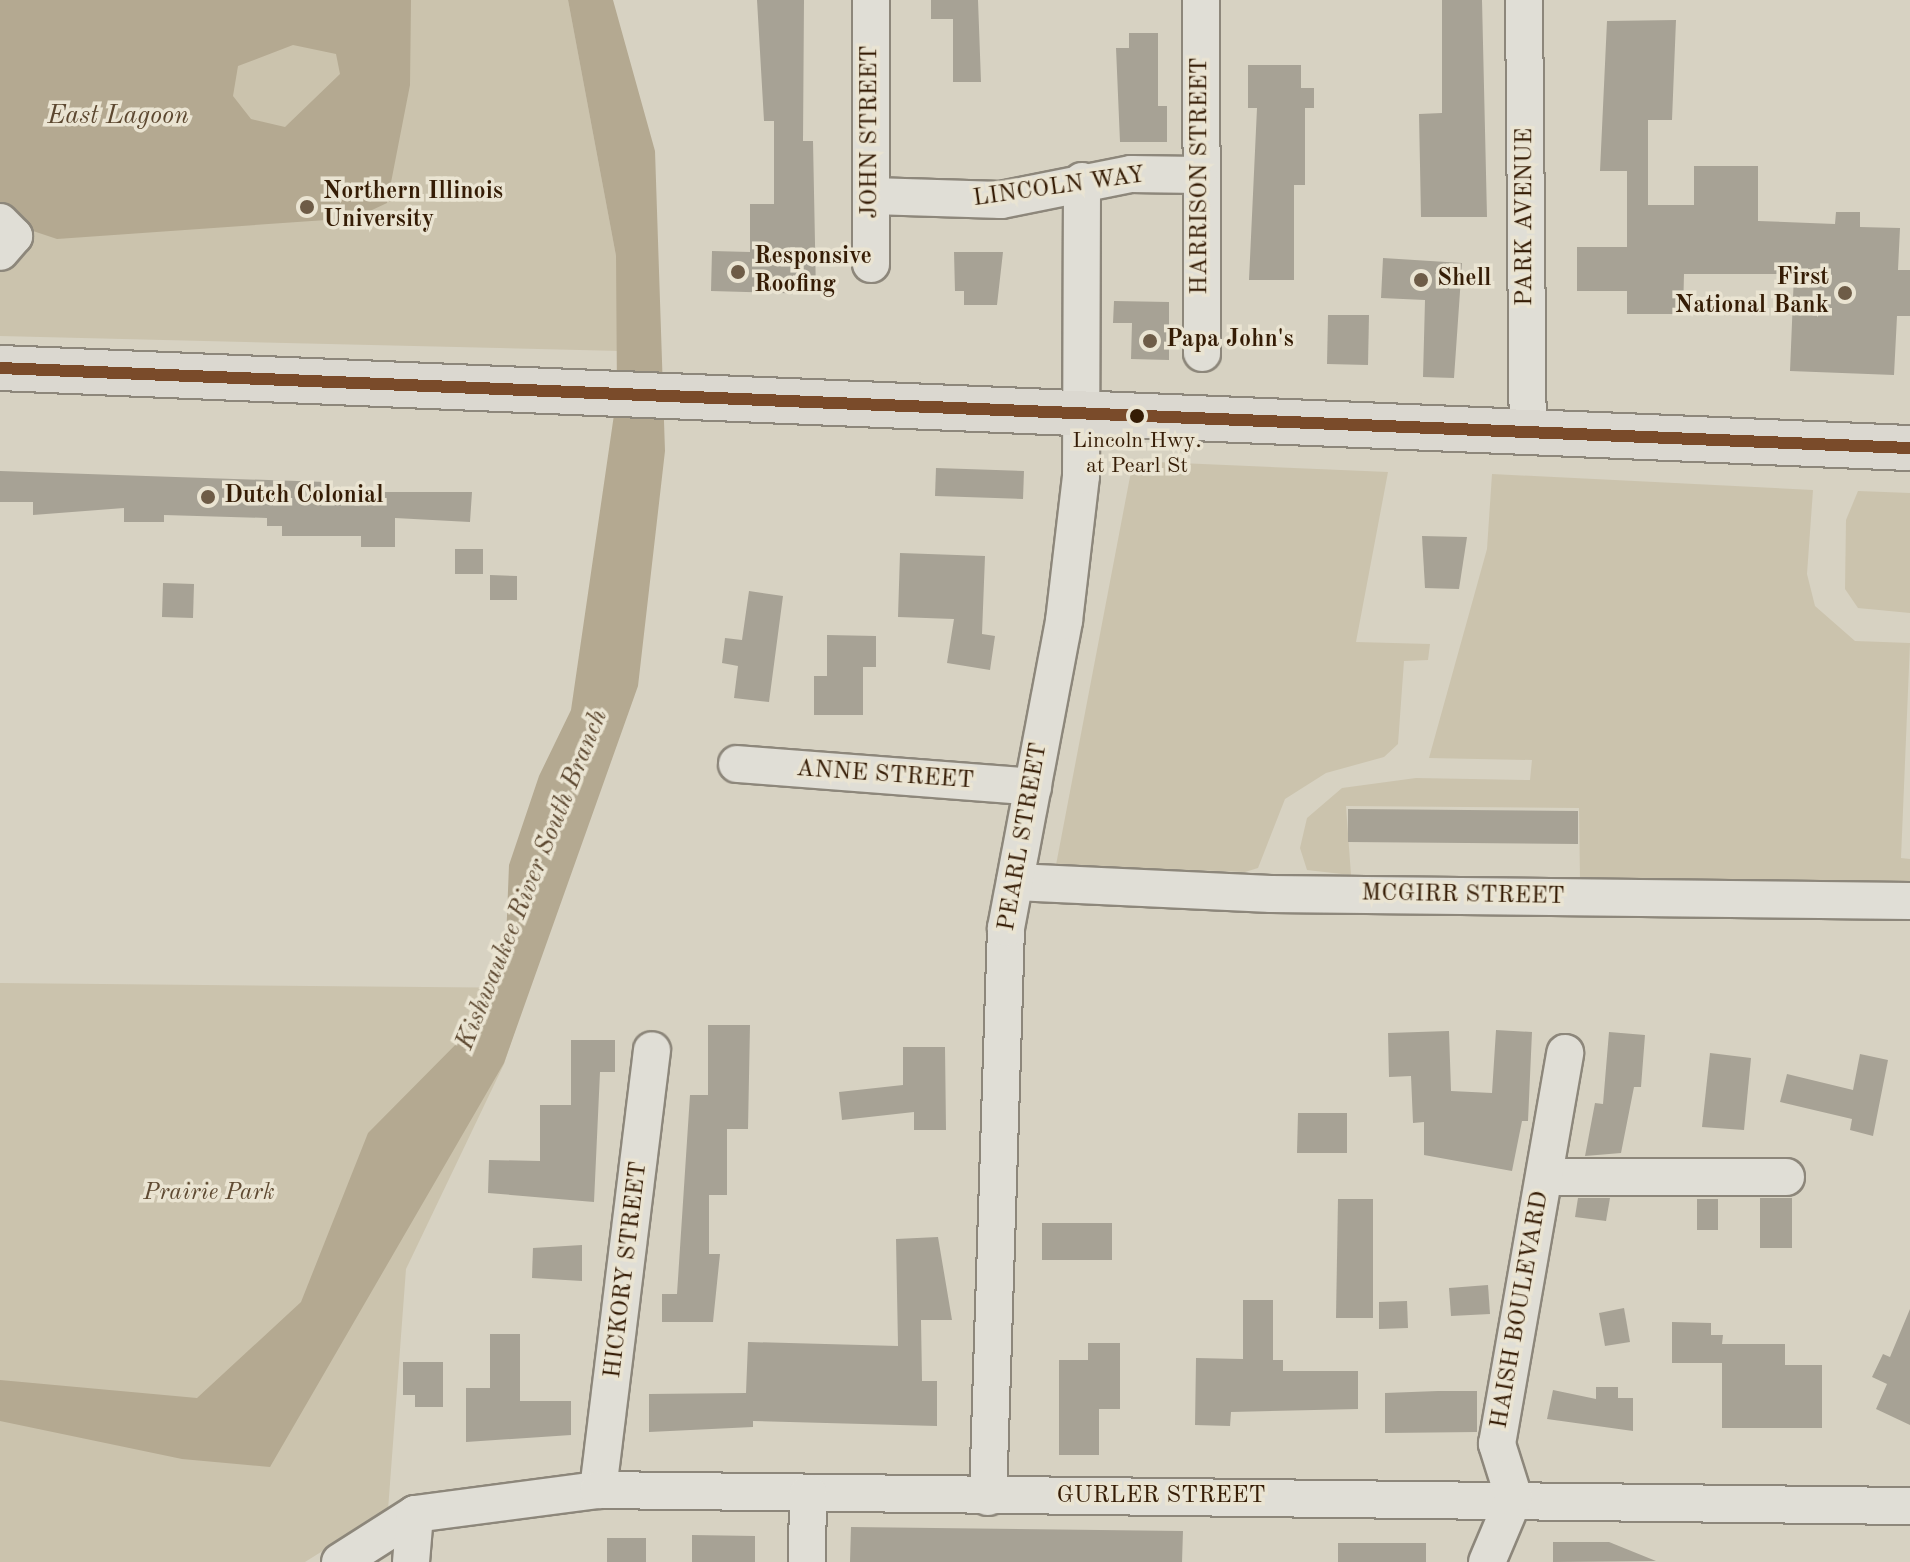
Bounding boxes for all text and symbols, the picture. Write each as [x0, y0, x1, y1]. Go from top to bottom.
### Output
street label: JOHN STREET [857, 45, 885, 219]
street label: HARRISON STREET [1187, 57, 1215, 295]
water label: East Lagoon [47, 101, 189, 133]
street label: PARK AVENUE [1512, 128, 1540, 306]
street label: LINCOLN WAY [971, 162, 1147, 214]
place label: Northern Illinois University [323, 179, 503, 235]
marker: Northern Illinois University [298, 198, 316, 216]
place label: Responsive Roofing [754, 244, 872, 300]
marker: Responsive Roofing [729, 263, 747, 281]
place label: First National Bank [1675, 265, 1829, 321]
place label: Shell [1437, 266, 1491, 294]
marker: Shell [1412, 271, 1430, 289]
marker: First National Bank [1836, 284, 1854, 302]
place label: Papa John's [1166, 327, 1294, 355]
marker: Papa John's [1141, 332, 1159, 350]
marker: Lincoln Hwy. at Pearl St [1129, 408, 1145, 424]
place label: Lincoln Hwy. at Pearl St [1072, 428, 1202, 480]
place label: Dutch Colonial [224, 483, 384, 511]
marker: Dutch Colonial [199, 488, 217, 506]
water label: Kishwaukee River South Branch [450, 705, 616, 1055]
street label: PEARL STREET [993, 741, 1055, 933]
street label: ANNE STREET [795, 755, 975, 797]
street label: MCGIRR STREET [1361, 880, 1565, 912]
street label: HICKORY STREET [599, 1160, 655, 1380]
park label: Prairie Park [143, 1180, 275, 1208]
street label: HAISH BOULEVARD [1486, 1189, 1556, 1431]
street label: GURLER STREET [1056, 1483, 1266, 1511]

